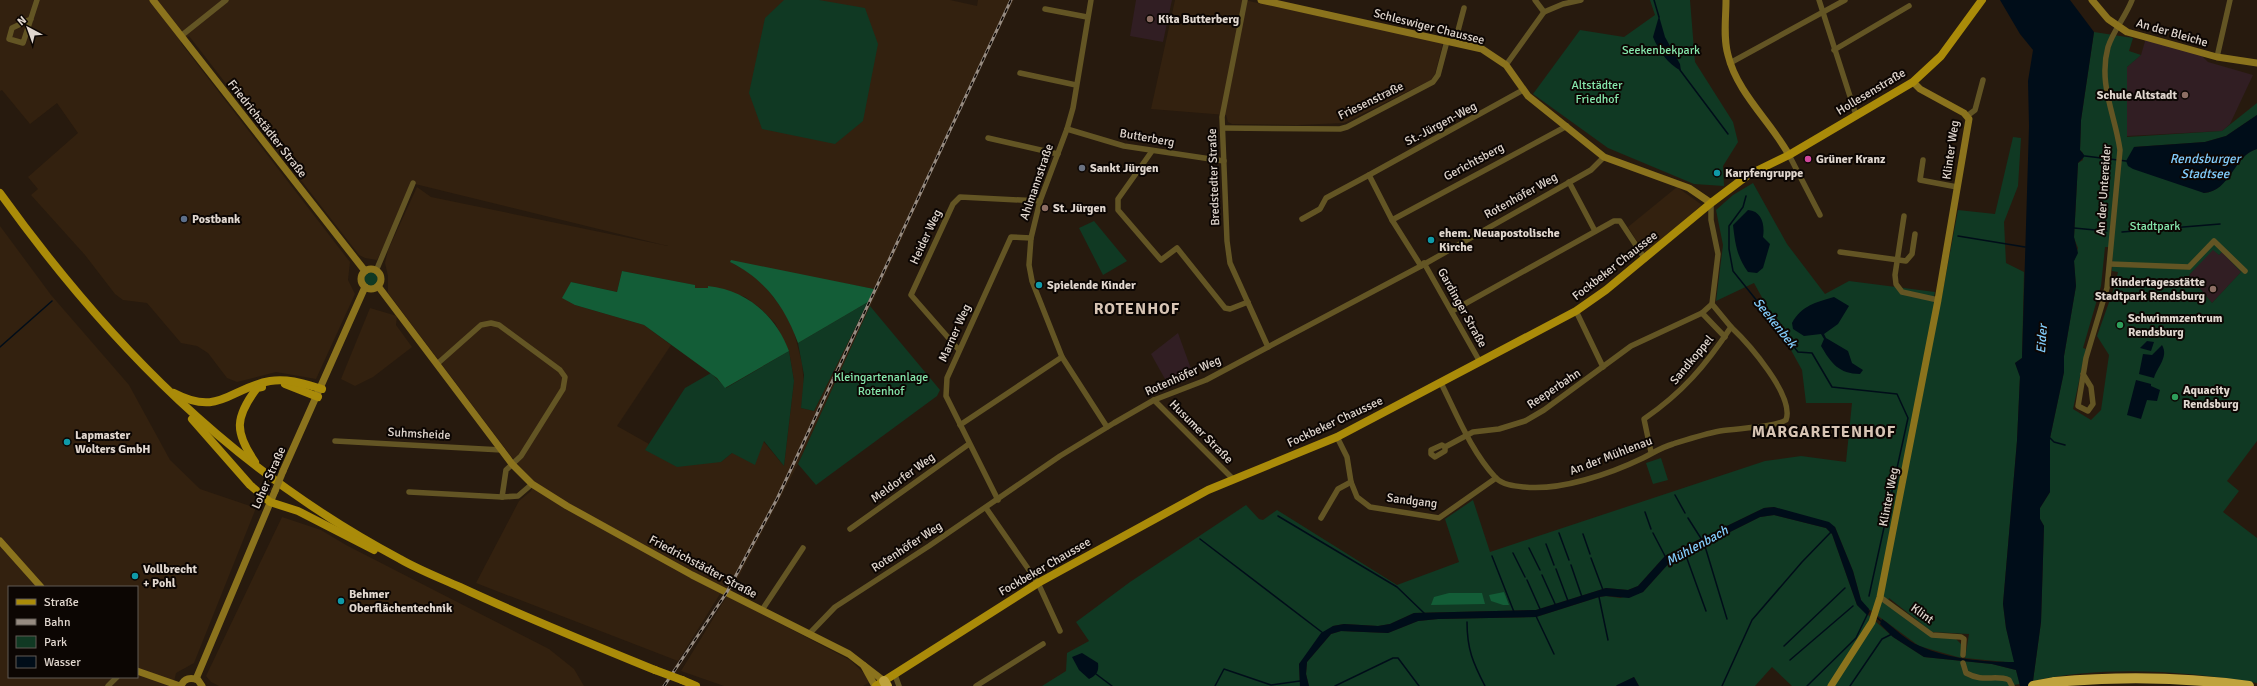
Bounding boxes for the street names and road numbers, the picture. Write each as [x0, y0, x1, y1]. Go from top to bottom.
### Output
street label: Schleswiger Chaussee [1372, 6, 1486, 48]
street label: An der Bleiche [2134, 16, 2210, 50]
street label: Hollesenstraße [1834, 65, 1908, 119]
street label: Friedrichstädter Straße [224, 77, 310, 181]
street label: Friesenstraße [1336, 79, 1406, 123]
street label: St.-Jürgen-Weg [1402, 99, 1480, 149]
street label: Klinter Weg [1939, 119, 1963, 181]
street label: Butterberg [1118, 126, 1176, 150]
street label: Bredstedter Straße [1205, 128, 1223, 226]
street label: Gerichtsberg [1441, 140, 1507, 184]
street label: Ahlmannstraße [1017, 142, 1057, 222]
street label: An der Untereider [2093, 144, 2115, 236]
street label: Rotenhöfer Weg [1482, 170, 1560, 222]
street label: Heider Weg [907, 207, 945, 267]
street label: Fockbeker Chaussee [1569, 228, 1661, 304]
street label: Gardinger Straße [1434, 266, 1490, 350]
street label: Marner Weg [936, 302, 974, 364]
street label: Sandkoppel [1667, 332, 1717, 388]
street label: Rotenhöfer Weg [1143, 353, 1223, 399]
street label: Reeperbahn [1524, 366, 1584, 412]
street label: Fockbeker Chaussee [1285, 393, 1385, 451]
street label: Husumer Straße [1166, 397, 1236, 467]
street label: Suhmsheide [387, 425, 451, 443]
street label: An der Mühlenau [1568, 433, 1654, 479]
street label: Loher Straße [249, 445, 289, 511]
street label: Meldorfer Weg [868, 450, 938, 506]
street label: Klinter Weg [1876, 466, 1902, 528]
street label: Sandgang [1386, 490, 1438, 512]
street label: Rotenhöfer Weg [869, 518, 945, 576]
street label: Friedrichstädter Straße [646, 532, 760, 602]
street label: Fockbeker Chaussee [996, 535, 1094, 599]
street label: Klint [1908, 601, 1936, 627]

